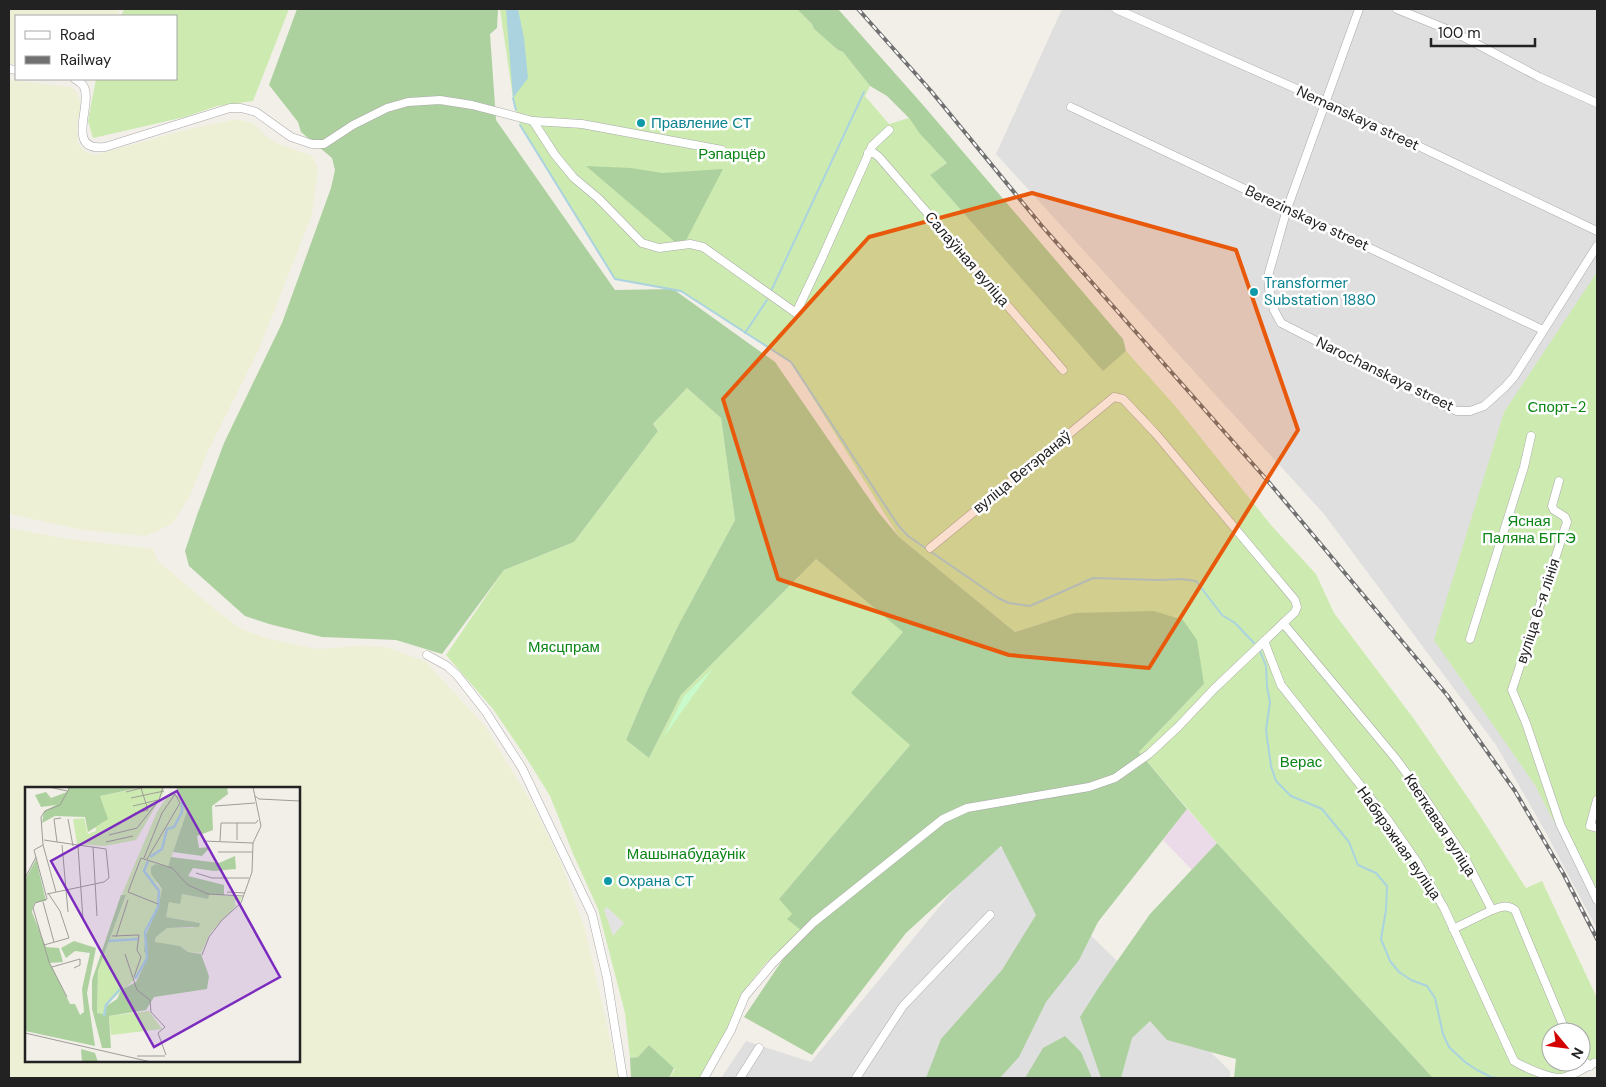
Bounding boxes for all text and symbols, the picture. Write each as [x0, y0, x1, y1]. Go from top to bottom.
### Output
legend [15, 15, 178, 80]
scale bar [1431, 15, 1535, 47]
text: 100 m [1438, 23, 1481, 43]
text: Road [60, 25, 95, 45]
text: Railway [60, 50, 112, 70]
street label: Nemanskaya street [1293, 81, 1423, 155]
place label: Правление СТ [651, 113, 752, 133]
marker: Правление СТ [635, 117, 647, 129]
park label: Рэпарцёр [698, 144, 766, 164]
street label: Berezinskaya street [1242, 181, 1372, 256]
street label: Салаўіная вуліца [920, 207, 1014, 311]
place label: Transformer Substation 1880 [1264, 273, 1376, 310]
marker: Transformer Substation 1880 [1248, 286, 1260, 298]
street label: Narochanskaya street [1313, 332, 1457, 416]
park label: Спорт-2 [1528, 397, 1586, 417]
street label: вуліца Ветэранаў [969, 426, 1076, 518]
park label: Ясная Паляна БГГЭ [1482, 511, 1576, 548]
street label: вуліца 6-я лінія [1512, 556, 1564, 666]
park label: Мясцпрам [528, 637, 600, 657]
park label: Верас [1280, 752, 1323, 772]
street label: Кветкавая вуліца [1399, 770, 1481, 881]
street label: Набярэжная вуліца [1352, 782, 1446, 904]
inset map [25, 787, 300, 1062]
park label: Машынабудаўнік [627, 844, 746, 864]
place label: Охрана СТ [618, 871, 694, 891]
marker: Охрана СТ [602, 875, 614, 887]
north arrow [1541, 1022, 1591, 1072]
text: N [1567, 1044, 1588, 1062]

